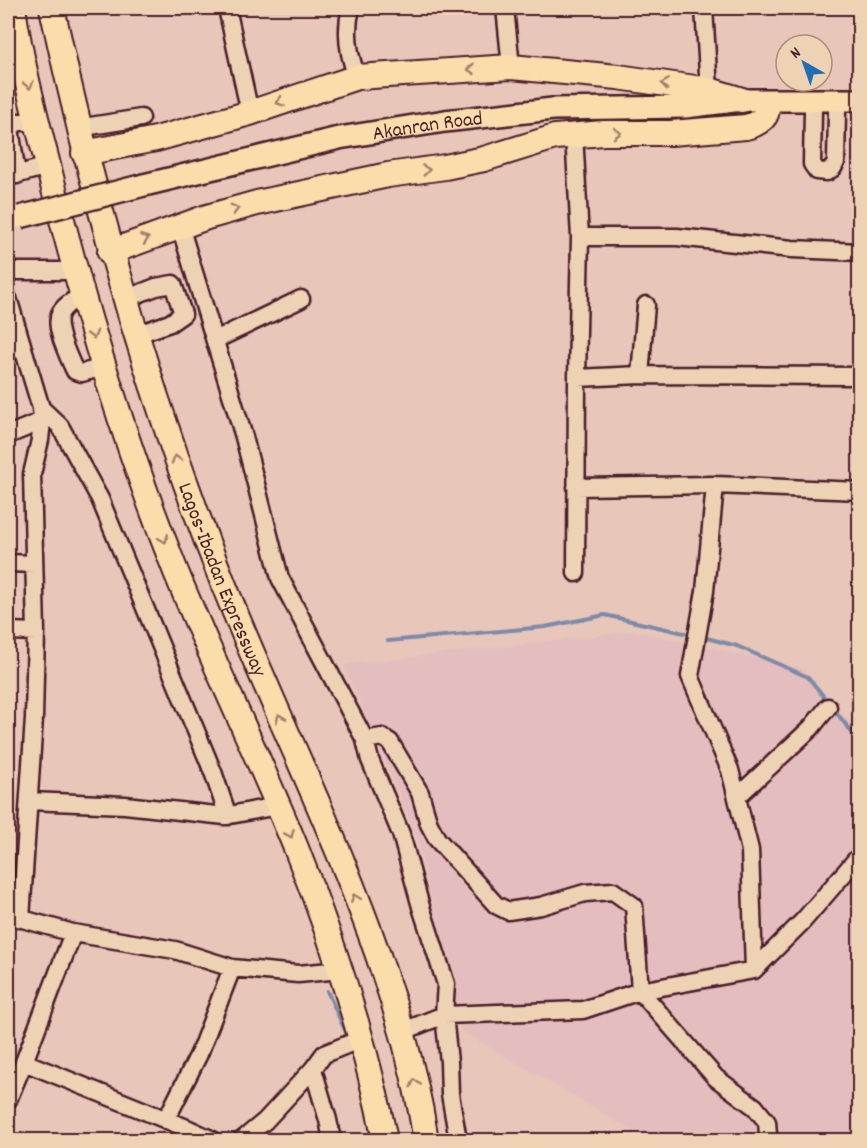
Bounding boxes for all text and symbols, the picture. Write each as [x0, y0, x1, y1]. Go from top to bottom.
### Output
north arrow [774, 33, 834, 93]
text: N [786, 42, 806, 65]
one-way arrow [466, 63, 475, 76]
one-way arrow [660, 78, 669, 90]
one-way arrow [22, 80, 35, 90]
one-way arrow [275, 95, 286, 108]
street label: Akanran Road [371, 105, 484, 150]
one-way arrow [612, 127, 621, 139]
one-way arrow [422, 164, 431, 176]
one-way arrow [230, 204, 240, 216]
one-way arrow [139, 234, 150, 246]
one-way arrow [86, 330, 99, 340]
one-way arrow [171, 454, 184, 465]
street label: Lagos-Ibadan Expressway [168, 479, 273, 682]
one-way arrow [156, 534, 169, 544]
one-way arrow [275, 713, 287, 724]
one-way arrow [282, 828, 294, 839]
one-way arrow [350, 893, 363, 903]
one-way arrow [409, 1078, 422, 1088]

